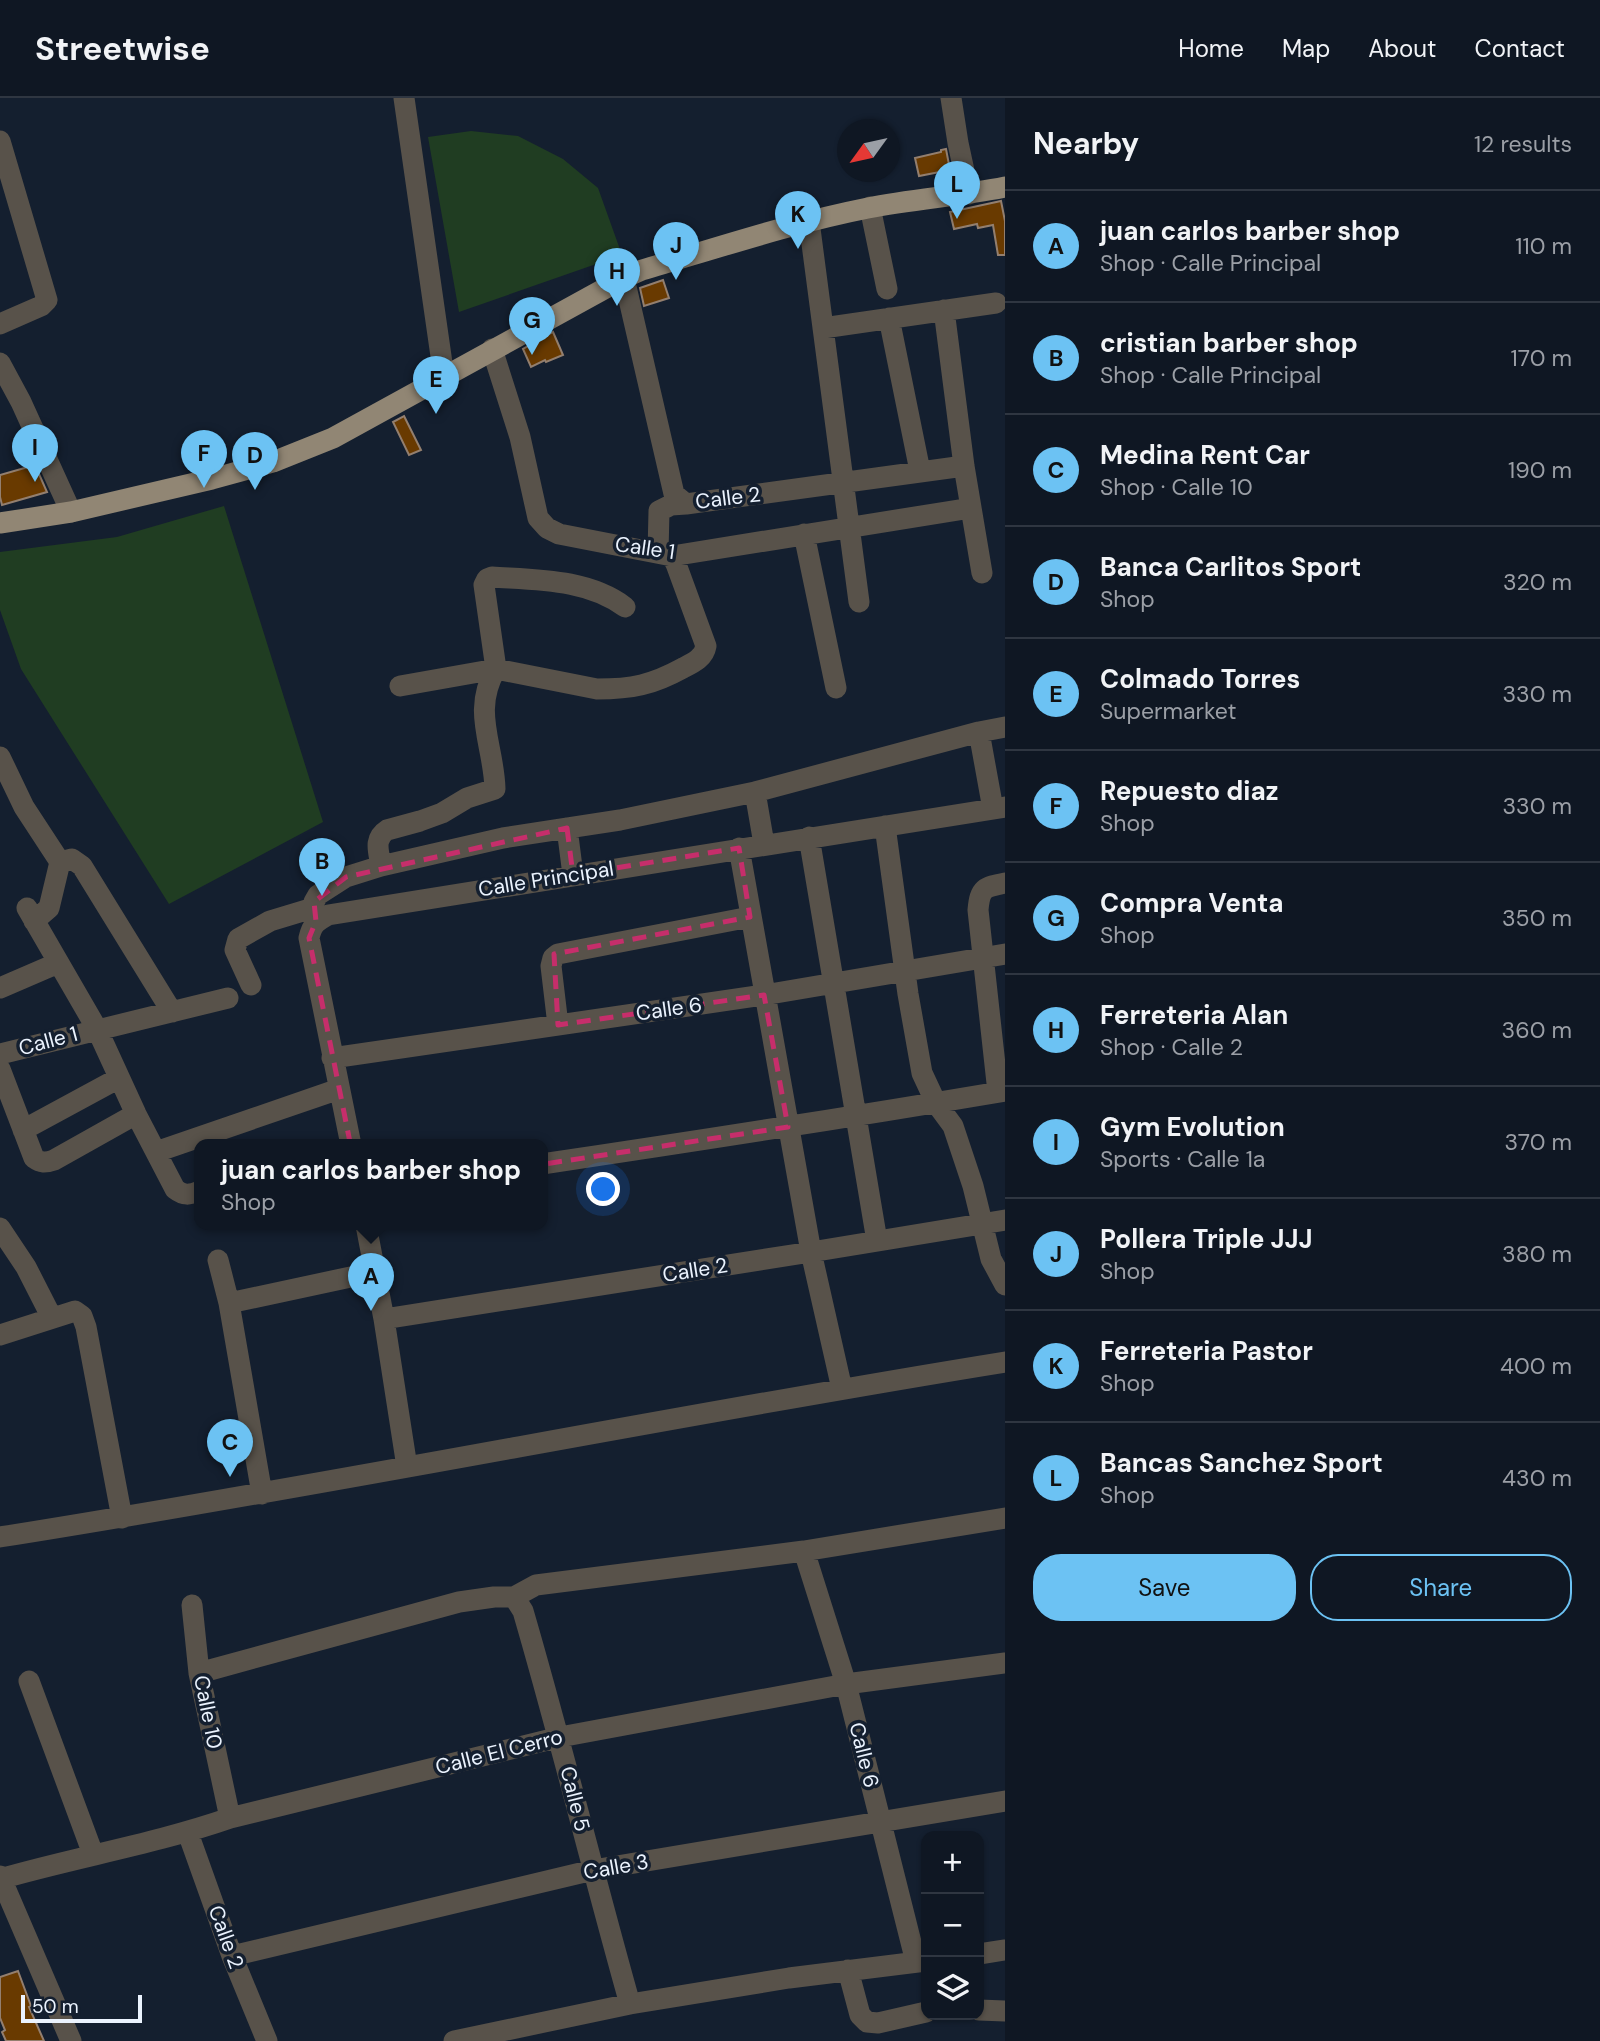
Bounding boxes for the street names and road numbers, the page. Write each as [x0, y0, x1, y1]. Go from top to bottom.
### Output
street label: Calle 2 [694, 480, 762, 516]
street label: Calle 1 [613, 530, 677, 566]
street label: Calle Principal [476, 854, 616, 904]
street label: Calle 6 [634, 991, 704, 1027]
street label: Calle 1 [15, 1020, 81, 1062]
street label: Calle 2 [660, 1251, 730, 1289]
street label: Calle 10 [187, 1673, 229, 1751]
street label: Calle 6 [842, 1719, 886, 1791]
street label: Calle El Cerro [433, 1723, 565, 1781]
street label: Calle 5 [553, 1764, 597, 1834]
street label: Calle 3 [581, 1848, 651, 1886]
street label: Calle 2 [202, 1901, 250, 1973]

